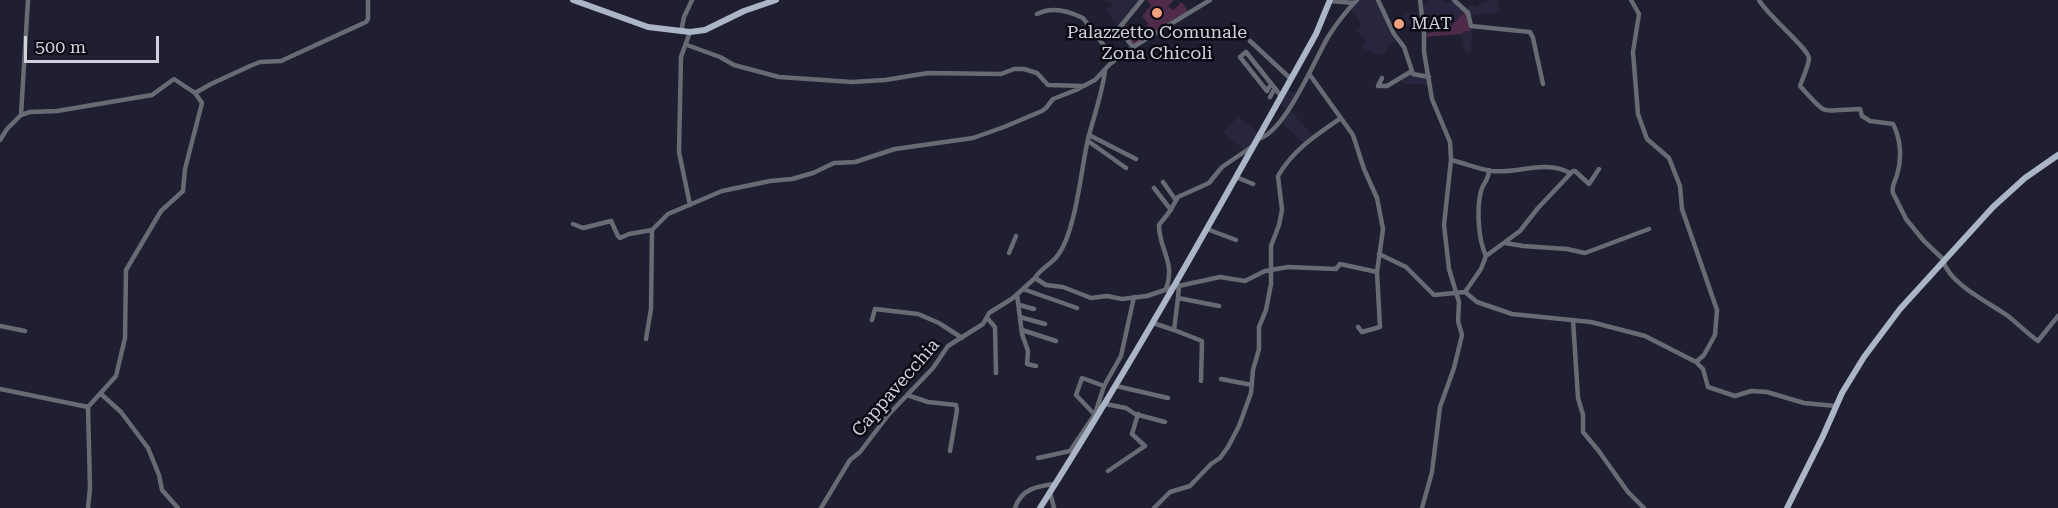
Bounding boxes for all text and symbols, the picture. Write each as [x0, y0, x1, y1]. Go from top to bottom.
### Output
marker: Palazzetto Comunale Zona Chicoli [1150, 6, 1164, 20]
place label: MAT [1411, 13, 1452, 35]
marker: MAT [1392, 17, 1406, 31]
place label: Palazzetto Comunale Zona Chicoli [1067, 22, 1247, 64]
scale bar [27, 24, 162, 62]
text: 500 m [35, 36, 86, 57]
street label: Cappavecchia [848, 335, 944, 441]

